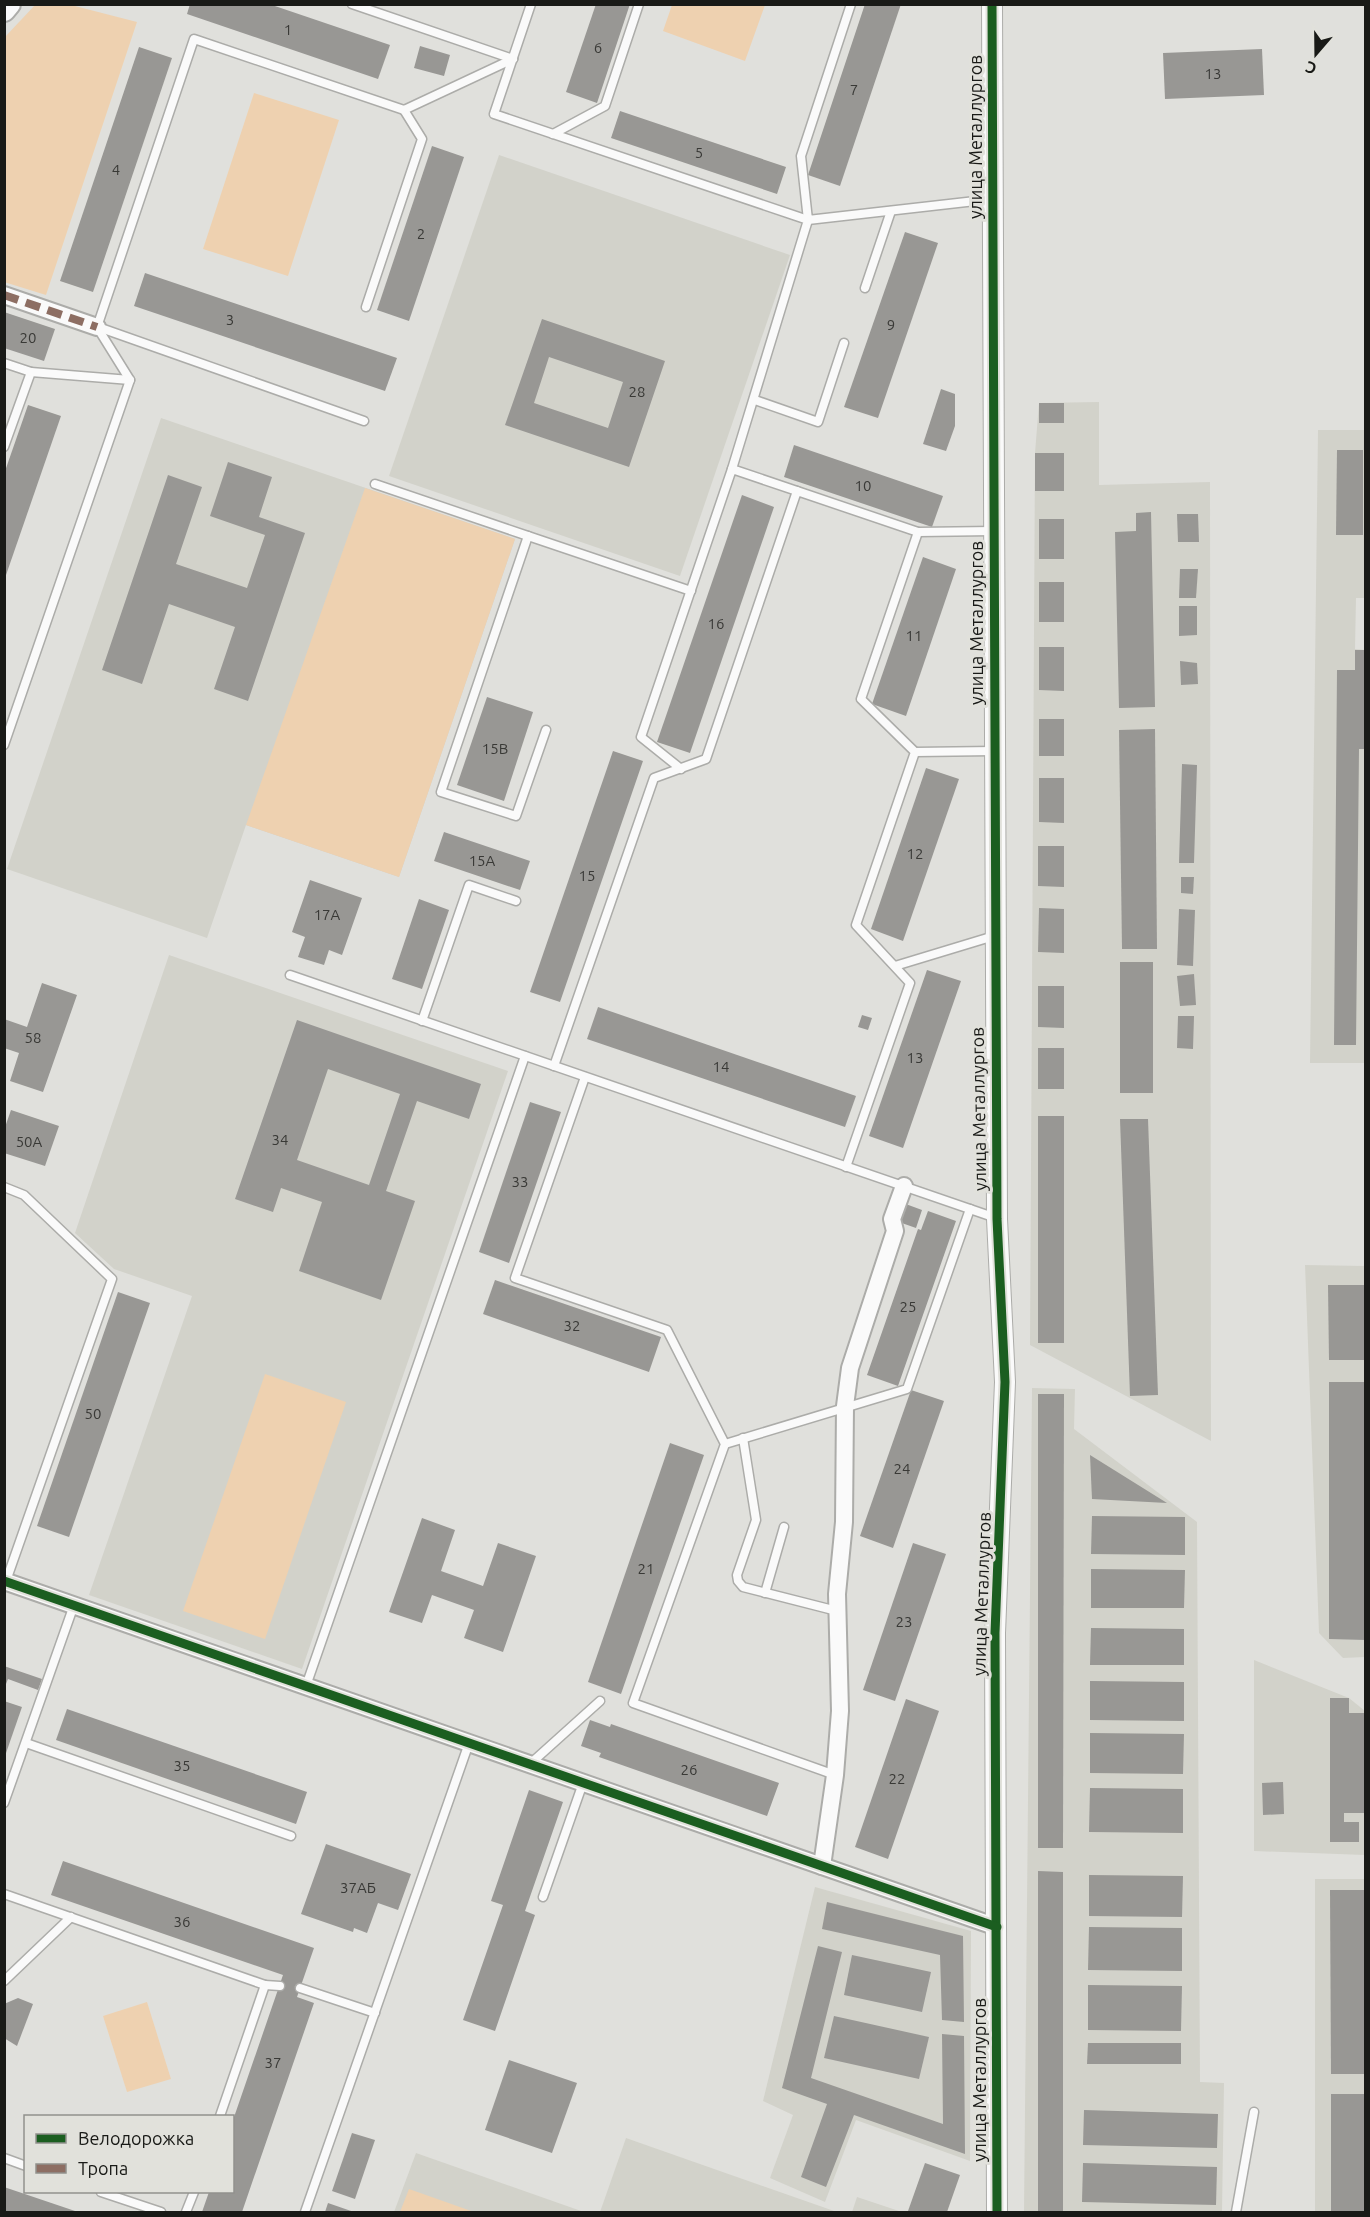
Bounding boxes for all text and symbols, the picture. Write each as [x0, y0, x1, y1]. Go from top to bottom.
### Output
house number: 1 [284, 21, 292, 38]
north arrow [1286, 24, 1346, 84]
house number: 6 [594, 39, 602, 56]
street label: улица Металлургов [965, 55, 985, 219]
text: С [1303, 58, 1319, 78]
house number: 13 [1205, 65, 1221, 82]
house number: 7 [850, 81, 858, 98]
house number: 5 [695, 144, 703, 161]
house number: 4 [112, 161, 120, 178]
house number: 2 [417, 225, 425, 242]
house number: 3 [226, 311, 234, 328]
house number: 9 [887, 316, 895, 333]
house number: 20 [20, 329, 36, 346]
house number: 28 [629, 383, 645, 400]
house number: 10 [855, 477, 871, 494]
street label: улица Металлургов [966, 541, 986, 705]
house number: 16 [708, 615, 724, 632]
house number: 11 [906, 627, 922, 644]
house number: 15В [482, 740, 508, 757]
house number: 12 [907, 845, 923, 862]
house number: 15А [469, 852, 496, 869]
house number: 15 [579, 867, 595, 884]
house number: 17А [314, 906, 341, 923]
street label: улица Металлургов [967, 1027, 989, 1191]
house number: 58 [25, 1029, 41, 1046]
house number: 13 [907, 1049, 923, 1066]
house number: 14 [713, 1058, 729, 1075]
house number: 34 [272, 1131, 288, 1148]
house number: 50А [16, 1133, 43, 1150]
house number: 33 [512, 1173, 528, 1190]
house number: 25 [900, 1298, 916, 1315]
house number: 32 [564, 1317, 580, 1334]
house number: 50 [85, 1405, 101, 1422]
house number: 24 [894, 1460, 910, 1477]
street label: улица Металлургов [968, 1512, 994, 1676]
house number: 21 [638, 1560, 654, 1577]
house number: 23 [896, 1613, 912, 1630]
house number: 35 [174, 1757, 190, 1774]
house number: 26 [681, 1761, 697, 1778]
house number: 22 [889, 1770, 905, 1787]
house number: 37АБ [340, 1879, 376, 1896]
house number: 36 [174, 1913, 190, 1930]
street label: улица Металлургов [969, 1998, 989, 2162]
house number: 37 [265, 2054, 281, 2071]
legend [24, 2115, 234, 2193]
text: Велодорожка [78, 2128, 194, 2148]
text: Тропа [78, 2158, 128, 2178]

